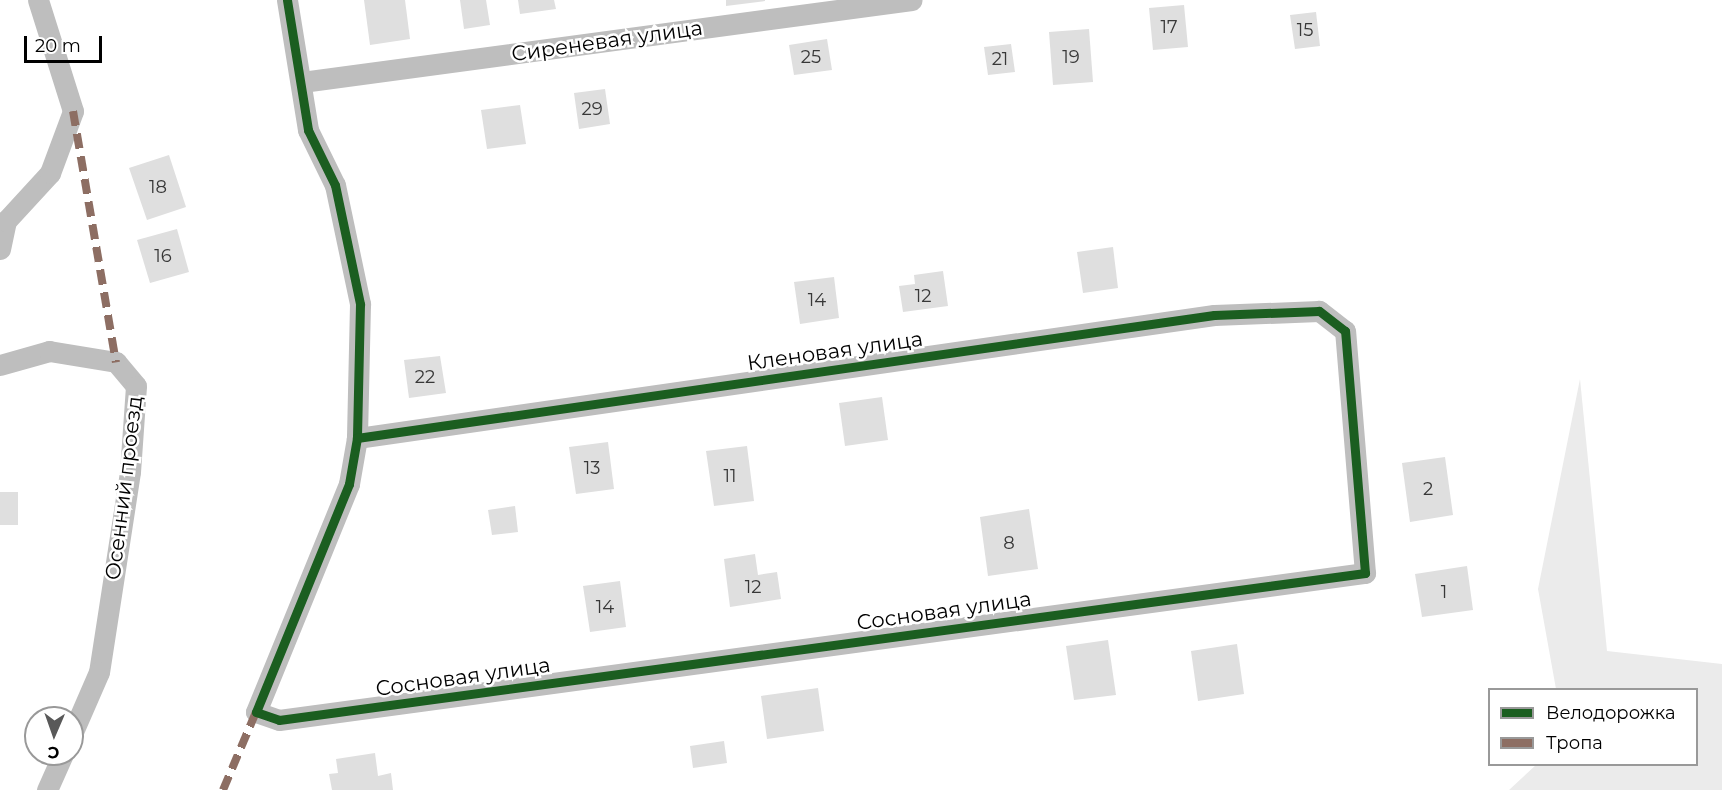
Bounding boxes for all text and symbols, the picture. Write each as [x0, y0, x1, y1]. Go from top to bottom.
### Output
street label: Сиреневая улица [510, 15, 704, 67]
house number: 17 [1160, 16, 1178, 38]
house number: 15 [1297, 19, 1313, 41]
scale bar [27, 24, 105, 62]
text: 20 m [35, 35, 81, 57]
house number: 25 [801, 46, 821, 68]
house number: 19 [1062, 46, 1080, 68]
house number: 21 [992, 48, 1008, 70]
house number: 29 [581, 98, 603, 120]
house number: 18 [149, 176, 167, 198]
house number: 16 [154, 245, 172, 267]
house number: 12 [915, 285, 931, 307]
house number: 14 [808, 289, 826, 311]
street label: Кленовая улица [746, 326, 924, 376]
house number: 22 [415, 366, 435, 388]
street label: Осенний проезд [100, 395, 148, 581]
house number: 13 [584, 457, 600, 479]
house number: 11 [724, 465, 736, 487]
house number: 2 [1423, 478, 1433, 500]
house number: 8 [1003, 532, 1015, 554]
house number: 12 [745, 576, 761, 598]
house number: 1 [1441, 581, 1447, 603]
street label: Сосновая улица [855, 586, 1033, 636]
house number: 14 [596, 596, 614, 618]
street label: Сосновая улица [374, 652, 552, 702]
legend [1488, 688, 1698, 766]
text: Велодорожка [1546, 702, 1675, 724]
north arrow [24, 706, 84, 766]
text: Тропа [1546, 732, 1603, 754]
text: С [47, 743, 60, 762]

